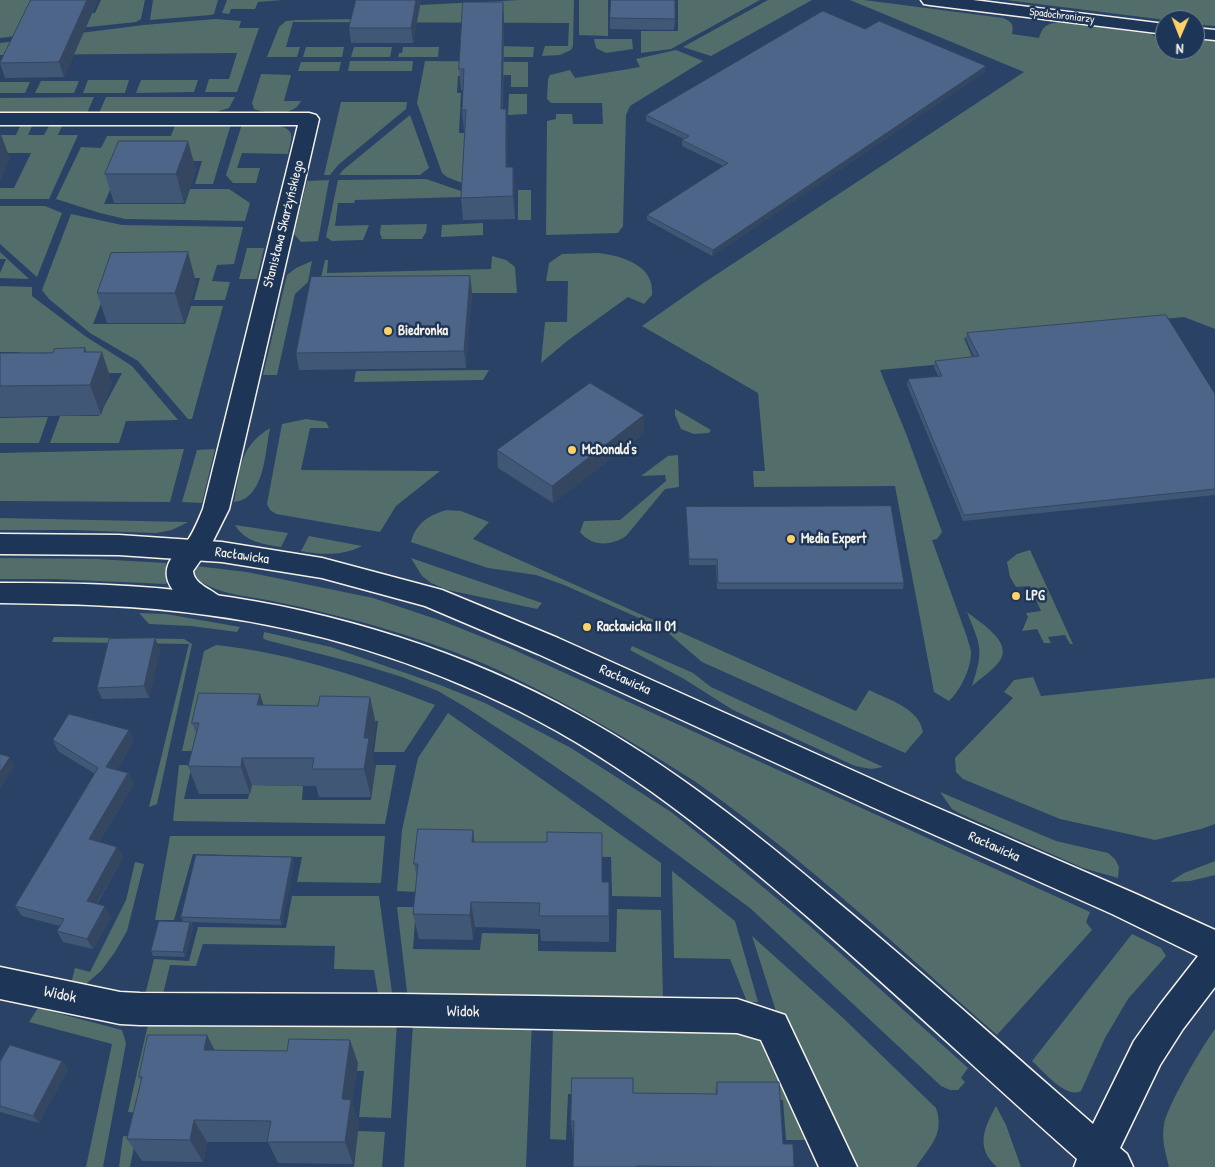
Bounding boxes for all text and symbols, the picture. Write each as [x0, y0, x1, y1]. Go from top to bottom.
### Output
street label: Spadochroniarzy [1029, 5, 1095, 27]
north arrow [1155, 10, 1205, 60]
text: N [1176, 40, 1184, 59]
street label: Stanisława Skarżyńskiego [260, 159, 308, 289]
place label: Biedronka [398, 323, 448, 339]
marker: Biedronka [382, 325, 394, 337]
place label: McDonald's [582, 442, 637, 458]
marker: McDonald's [566, 444, 578, 456]
place label: Media Expert [801, 531, 866, 547]
marker: Media Expert [785, 533, 797, 545]
street label: Racławicka [214, 544, 270, 568]
place label: LPG [1026, 588, 1045, 604]
marker: LPG [1010, 590, 1022, 602]
place label: Racławicka II 01 [597, 619, 676, 635]
marker: Racławicka II 01 [581, 621, 593, 633]
street label: Racławicka [597, 661, 653, 699]
street label: Racławicka [966, 828, 1022, 866]
street label: Widok [42, 982, 78, 1008]
street label: Widok [446, 1002, 480, 1022]

